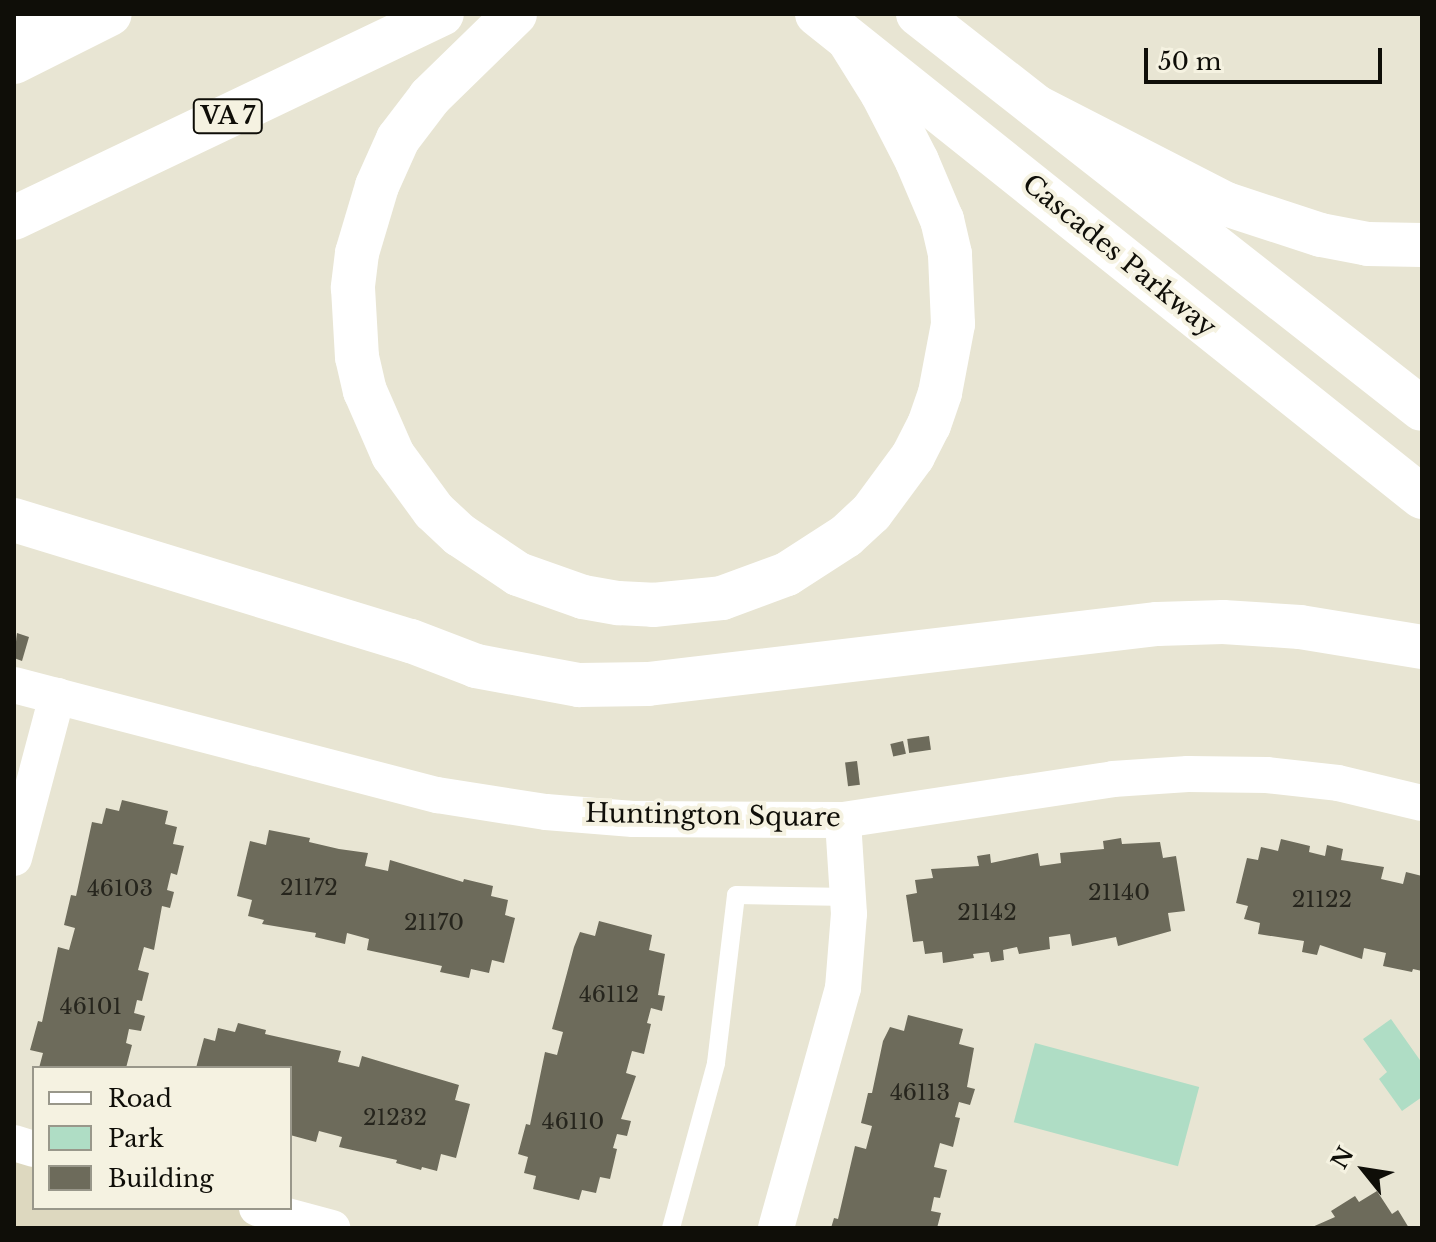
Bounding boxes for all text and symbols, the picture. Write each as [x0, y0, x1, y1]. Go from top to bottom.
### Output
scale bar [1148, 32, 1386, 82]
text: 50 m [1158, 47, 1221, 76]
road number: VA 7 [192, 96, 264, 136]
street label: Cascades Parkway [1016, 168, 1222, 344]
street label: Huntington Square [585, 798, 841, 834]
house number: 21172 [280, 875, 338, 901]
house number: 46103 [87, 876, 153, 902]
house number: 21140 [1088, 880, 1150, 906]
house number: 21122 [1292, 887, 1352, 913]
house number: 21142 [957, 900, 1017, 926]
house number: 21170 [404, 910, 464, 936]
house number: 46112 [579, 982, 639, 1008]
house number: 46101 [60, 994, 122, 1020]
legend [32, 1066, 292, 1210]
house number: 46113 [890, 1080, 950, 1106]
text: Road [108, 1084, 172, 1113]
house number: 21232 [363, 1105, 427, 1131]
house number: 46110 [542, 1109, 604, 1135]
text: Park [108, 1124, 164, 1153]
north arrow [1324, 1130, 1404, 1210]
text: N [1326, 1142, 1360, 1173]
text: Building [108, 1164, 214, 1193]

